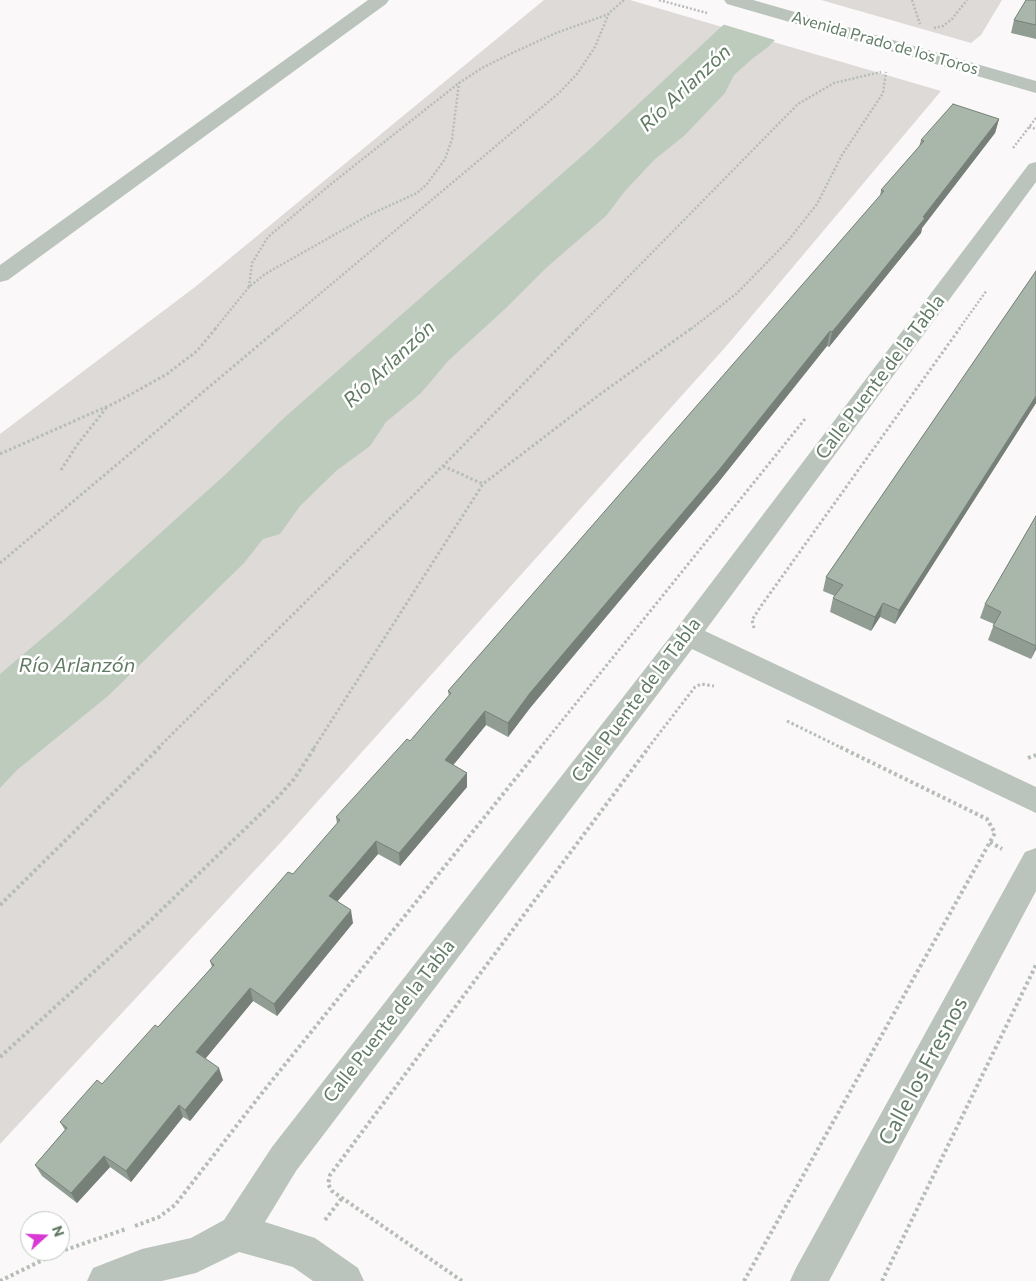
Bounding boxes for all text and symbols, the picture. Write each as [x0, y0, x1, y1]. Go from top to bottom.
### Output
street label: Avenida Prado de los Toros [790, 7, 980, 79]
water label: Río Arlanzón [634, 40, 736, 136]
street label: Calle Puente de la Tabla [811, 290, 949, 464]
water label: Río Arlanzón [338, 316, 440, 412]
street label: Calle Puente de la Tabla [567, 613, 705, 787]
water label: Río Arlanzón [19, 653, 135, 677]
street label: Calle Puente de la Tabla [318, 935, 460, 1107]
street label: Calle los Fresnos [873, 992, 973, 1150]
north arrow [20, 1211, 70, 1261]
text: N [49, 1223, 68, 1239]

